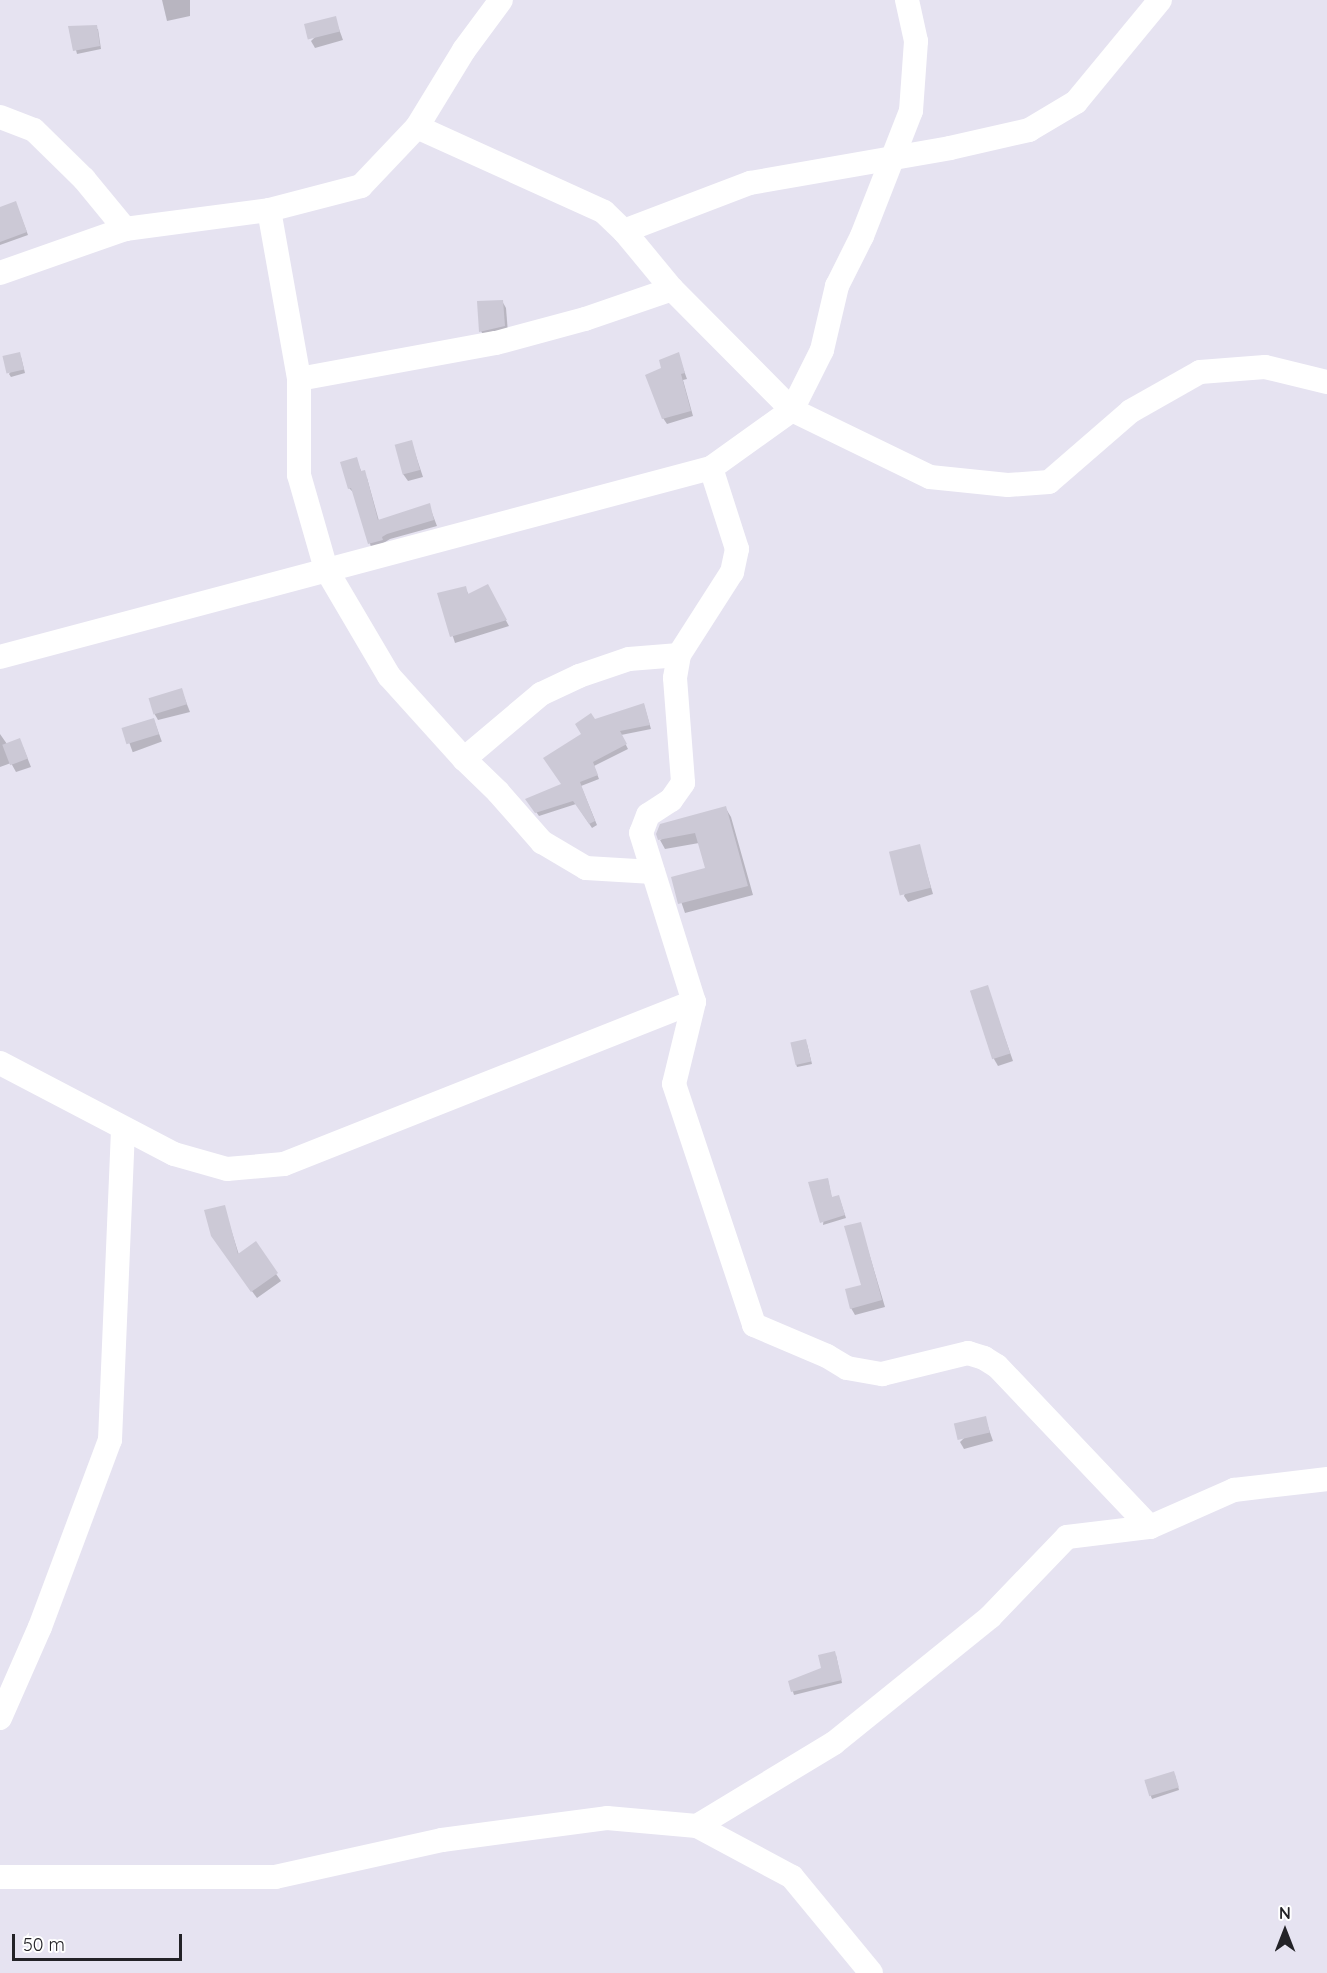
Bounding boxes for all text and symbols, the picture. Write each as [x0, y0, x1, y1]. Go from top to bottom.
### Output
north arrow [1255, 1901, 1315, 1961]
text: N [1279, 1903, 1291, 1923]
scale bar [15, 1922, 184, 1960]
text: 50 m [23, 1933, 65, 1956]

